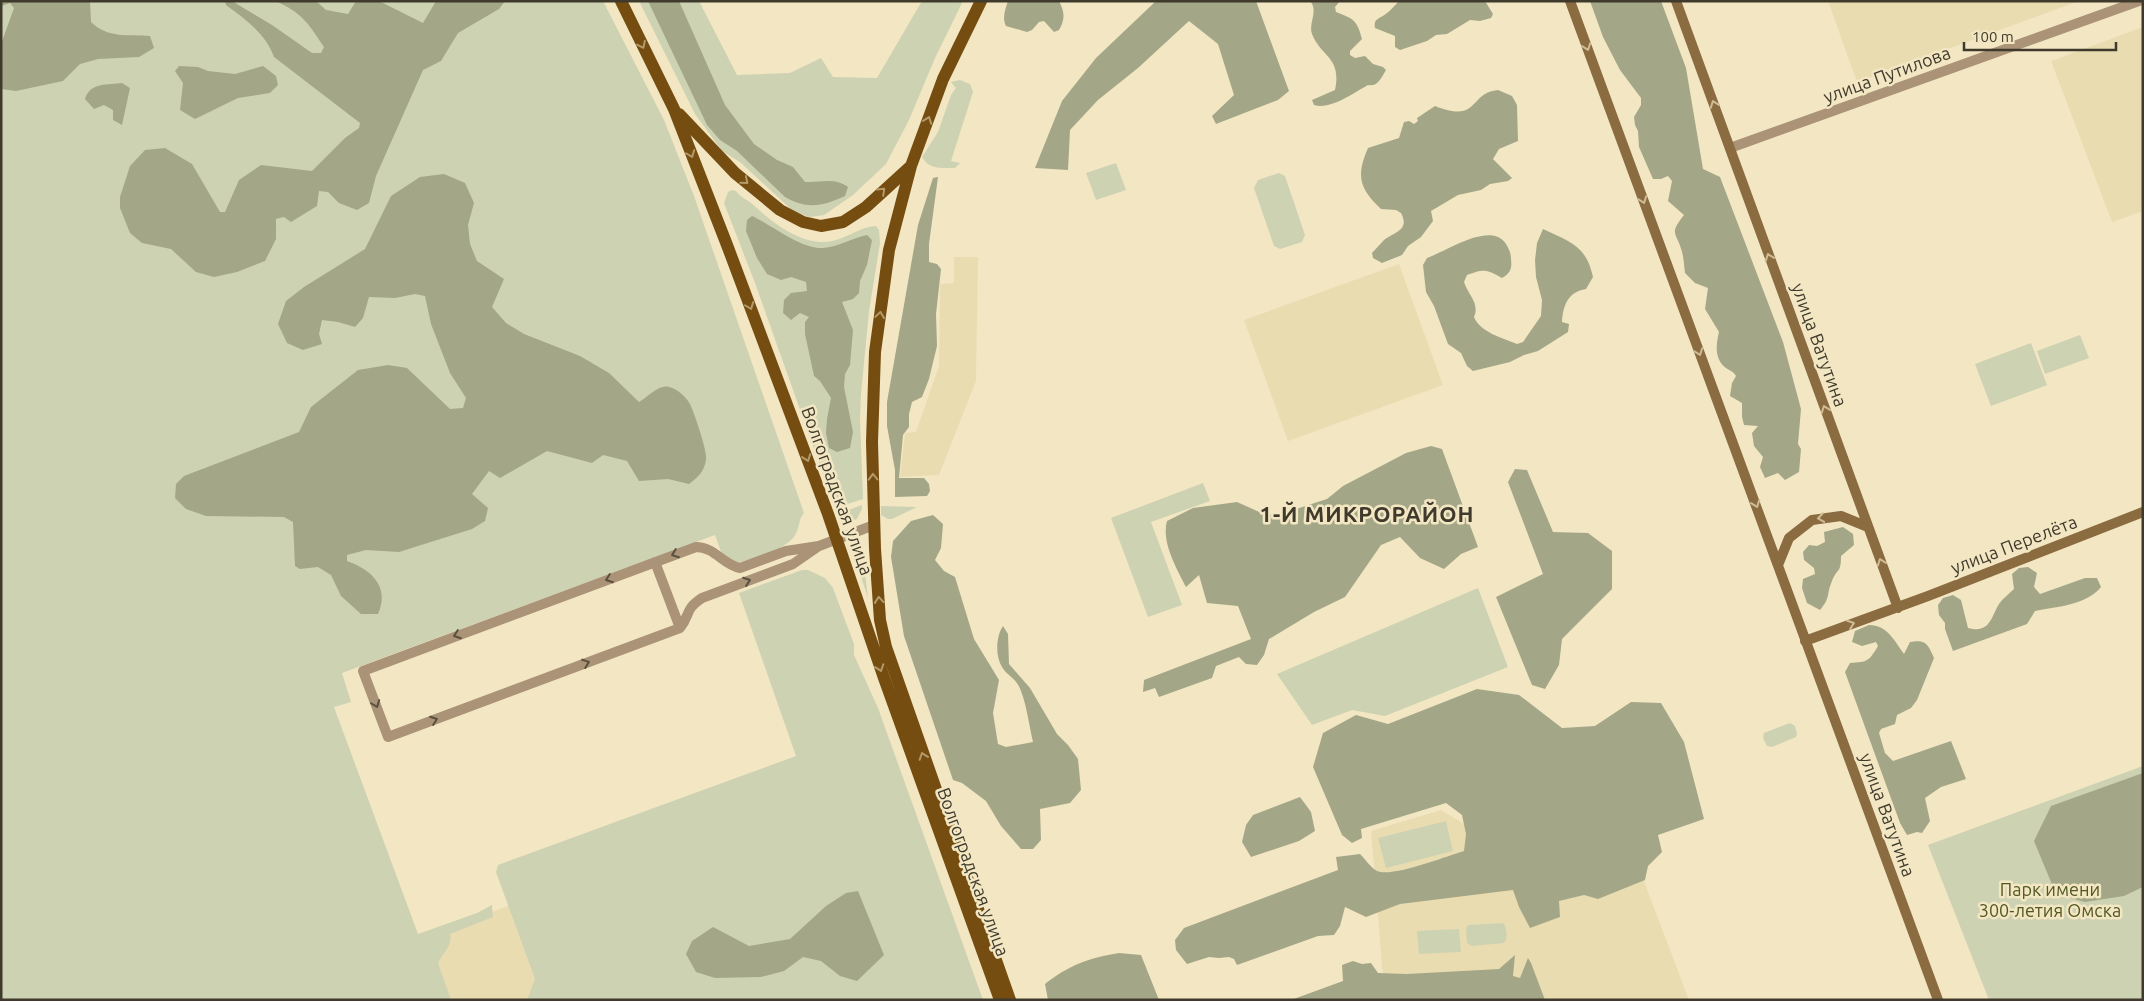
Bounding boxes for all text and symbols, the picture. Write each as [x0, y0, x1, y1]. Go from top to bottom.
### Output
scale bar [1964, 20, 2116, 52]
text: 100 m [1972, 28, 2014, 45]
one-way arrow [636, 40, 647, 49]
one-way arrow [1581, 42, 1591, 51]
street label: улица Путилова [1820, 42, 1953, 106]
one-way arrow [1710, 100, 1720, 109]
one-way arrow [922, 116, 932, 125]
one-way arrow [685, 149, 696, 158]
one-way arrow [739, 175, 748, 184]
one-way arrow [877, 188, 886, 197]
one-way arrow [1637, 195, 1647, 203]
one-way arrow [1765, 253, 1775, 261]
street label: улица Ватутина [1788, 280, 1852, 409]
one-way arrow [744, 301, 754, 309]
one-way arrow [874, 310, 885, 318]
one-way arrow [1693, 347, 1703, 356]
street label: Волгоградская улица [798, 404, 878, 578]
one-way arrow [1821, 406, 1831, 414]
one-way arrow [801, 453, 811, 462]
one-way arrow [868, 472, 878, 480]
one-way arrow [1750, 500, 1760, 508]
district label: 1-Й МИКРОРАЙОН [1260, 501, 1474, 526]
street label: улица Перелёта [1948, 511, 2080, 577]
one-way arrow [1817, 513, 1826, 523]
one-way arrow [672, 548, 680, 558]
one-way arrow [1877, 558, 1887, 567]
one-way arrow [606, 573, 614, 583]
one-way arrow [742, 577, 751, 587]
one-way arrow [874, 596, 885, 604]
one-way arrow [1847, 620, 1855, 630]
one-way arrow [453, 629, 462, 640]
one-way arrow [581, 659, 590, 669]
one-way arrow [875, 664, 885, 672]
one-way arrow [370, 699, 380, 707]
one-way arrow [429, 716, 437, 726]
street label: улица Ватутина [1856, 750, 1920, 879]
one-way arrow [919, 752, 929, 761]
street label: Волгоградская улица [934, 785, 1014, 959]
park label: Парк имени 300-летия Омска [1979, 879, 2121, 920]

